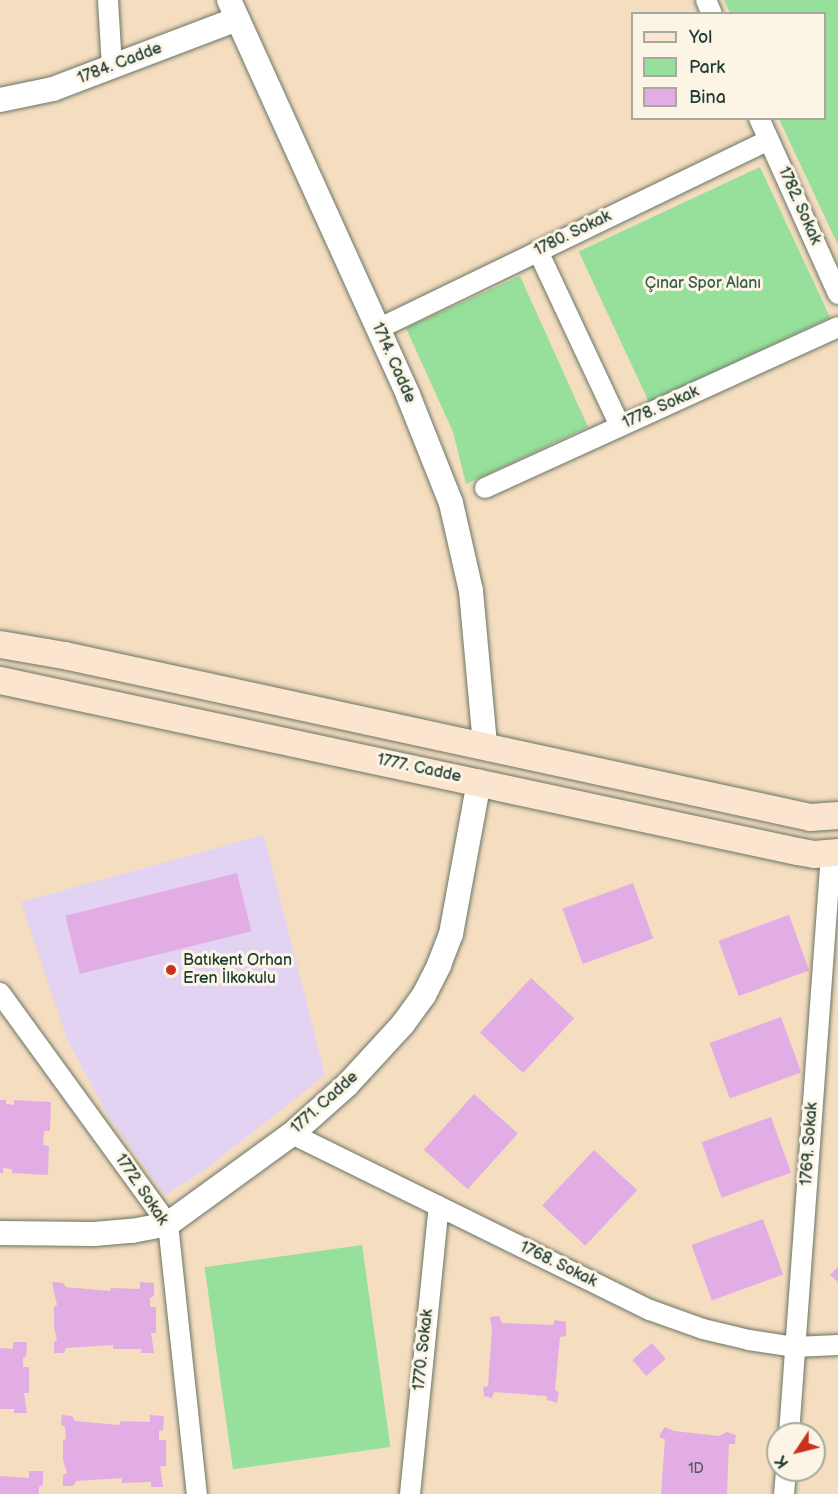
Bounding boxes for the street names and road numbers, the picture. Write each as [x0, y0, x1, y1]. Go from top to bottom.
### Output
street label: 1784. Cadde [75, 39, 165, 89]
street label: 1782. Sokak [773, 164, 825, 248]
street label: 1780. Sokak [531, 207, 615, 261]
street label: 1714. Cadde [367, 320, 419, 406]
street label: 1778. Sokak [620, 383, 702, 433]
street label: 1777. Cadde [375, 751, 463, 787]
street label: 1771. Cadde [287, 1068, 363, 1138]
street label: 1769. Sokak [798, 1102, 822, 1186]
street label: 1772. Sokak [110, 1151, 172, 1229]
street label: 1768. Sokak [516, 1238, 600, 1292]
street label: 1770. Sokak [410, 1308, 438, 1392]

